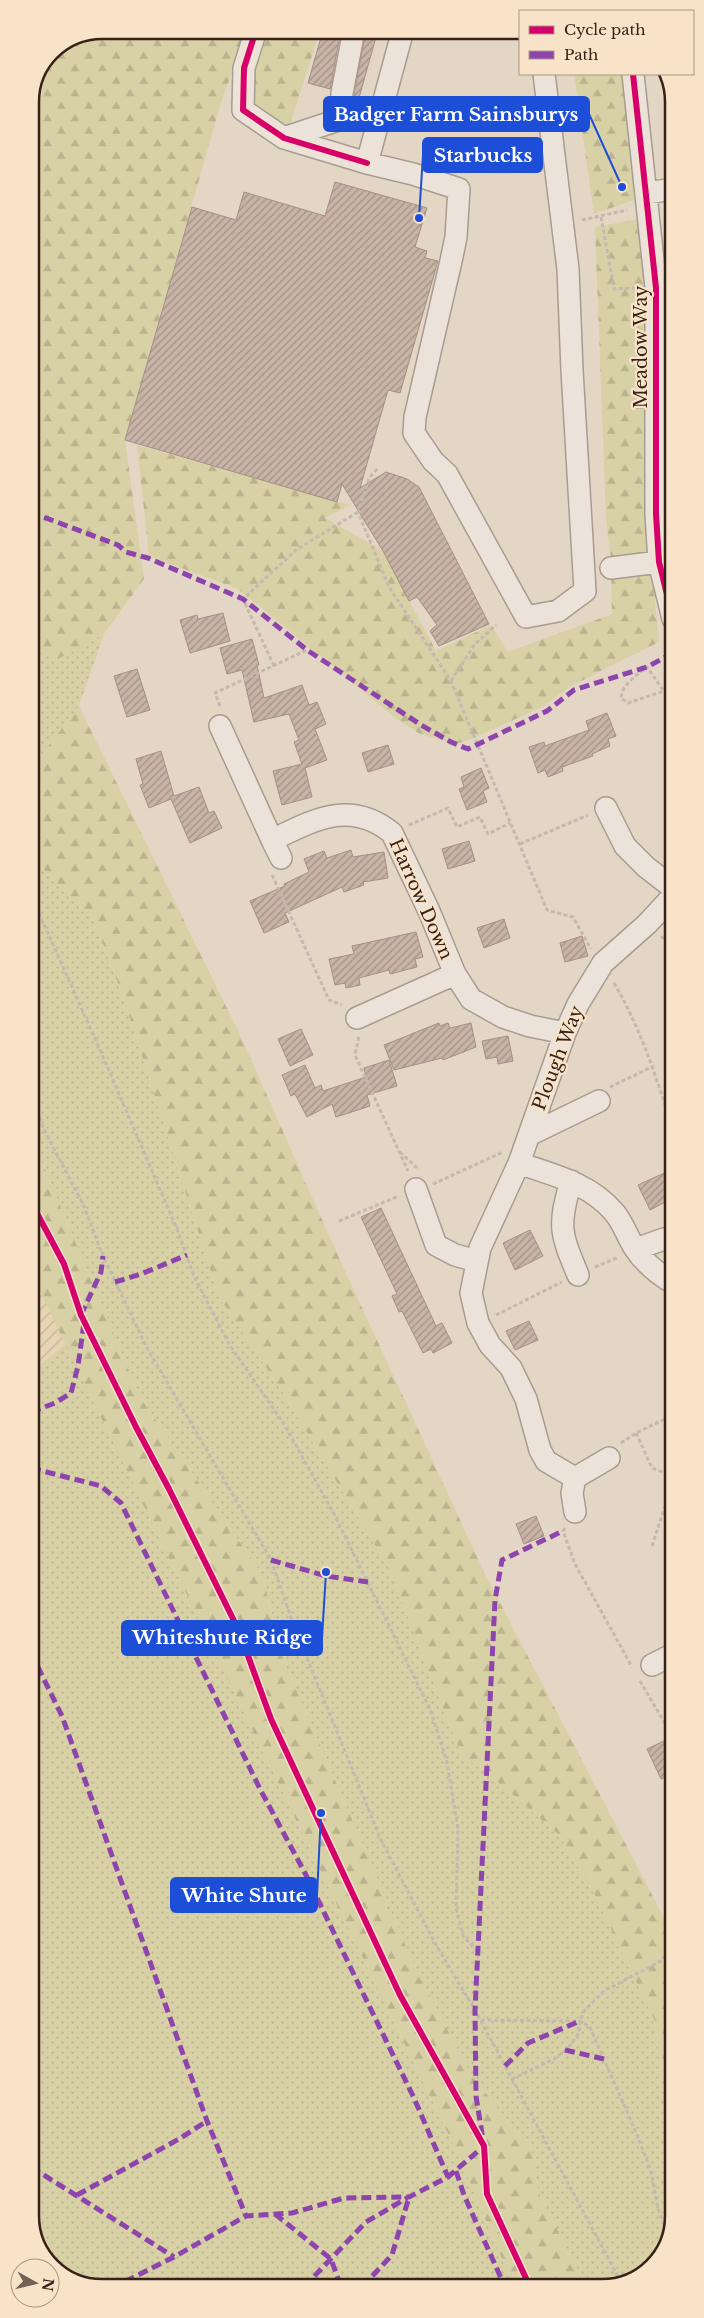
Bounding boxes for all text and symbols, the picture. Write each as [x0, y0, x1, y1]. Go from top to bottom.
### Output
legend [519, 10, 694, 75]
text: Cycle path [564, 20, 646, 39]
text: Path [564, 45, 598, 64]
callout: Badger Farm Sainsburys [324, 97, 589, 131]
text: Badger Farm Sainsburys [334, 103, 578, 126]
callout: Starbucks [423, 138, 542, 172]
text: Starbucks [434, 144, 532, 167]
street label: Meadow Way [630, 285, 652, 408]
street label: Harrow Down [384, 835, 458, 963]
street label: Plough Way [528, 1002, 588, 1113]
callout: Whiteshute Ridge [122, 1621, 322, 1655]
text: Whiteshute Ridge [131, 1626, 312, 1649]
callout: White Shute [171, 1878, 317, 1912]
text: White Shute [180, 1884, 307, 1907]
north arrow [10, 2258, 60, 2308]
text: N [38, 2277, 58, 2293]

